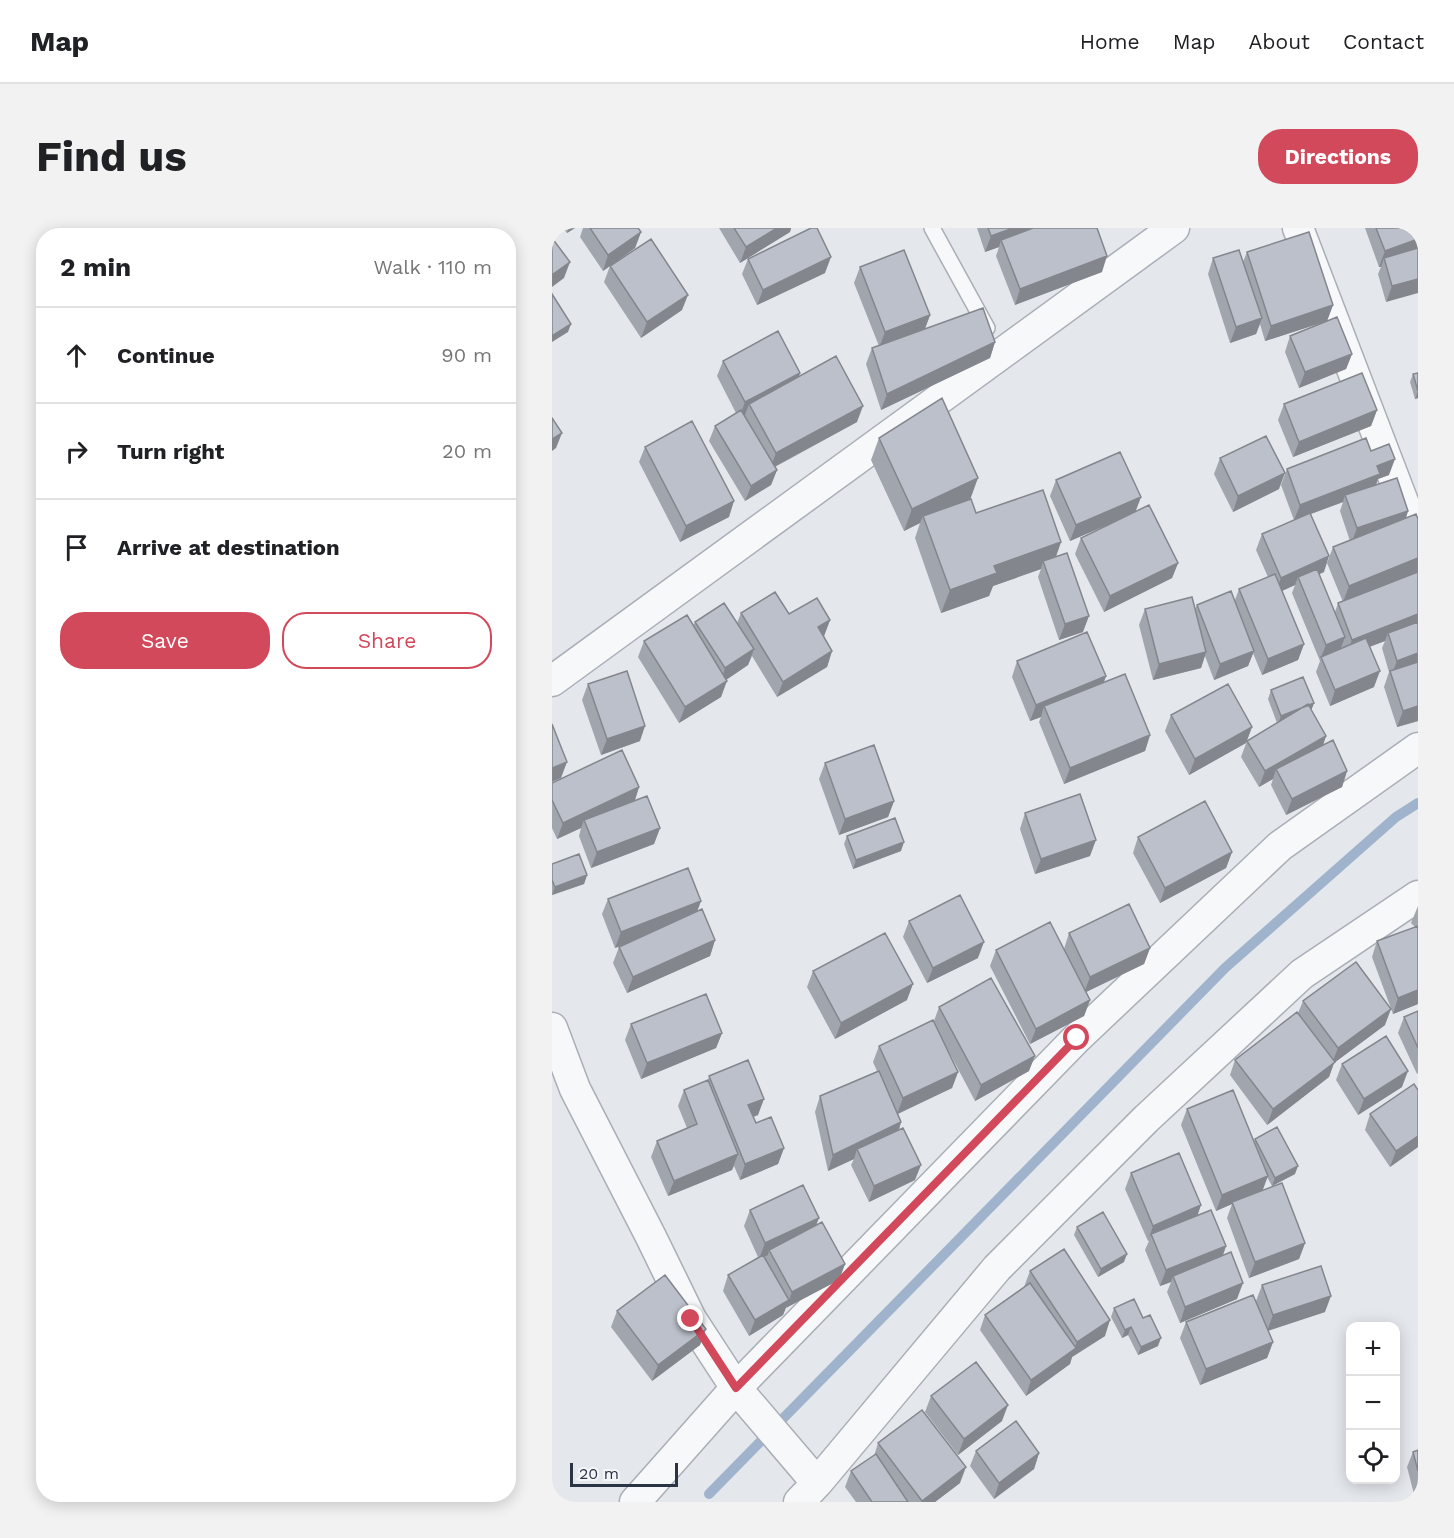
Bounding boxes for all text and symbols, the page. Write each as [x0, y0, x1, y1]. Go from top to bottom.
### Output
text: Map [30, 25, 89, 58]
text: Home [1080, 29, 1140, 54]
text: Map [1173, 29, 1216, 54]
text: About [1249, 29, 1310, 54]
text: Contact [1343, 29, 1424, 54]
button: Directions [1258, 129, 1418, 184]
text: Find us [36, 132, 187, 181]
text: 2 min [60, 252, 131, 282]
text: Walk · 110 m [374, 255, 492, 279]
icon: ahead [60, 339, 93, 372]
text: Continue [117, 343, 215, 368]
text: 90 m [441, 343, 492, 367]
icon: right [60, 435, 93, 468]
text: Turn right [117, 439, 224, 464]
text: 20 m [442, 439, 492, 463]
icon: arrive [60, 531, 93, 564]
text: Arrive at destination [117, 535, 340, 560]
button: Save [60, 612, 270, 669]
button: Share [282, 612, 492, 669]
route start [1063, 1024, 1089, 1050]
route end [677, 1305, 703, 1331]
map controls [1346, 1322, 1400, 1484]
button: + [1346, 1322, 1400, 1376]
button: − [1346, 1376, 1400, 1430]
button: locate [1346, 1430, 1400, 1484]
scale bar [570, 1460, 678, 1488]
text: 20 m [579, 1464, 619, 1483]

